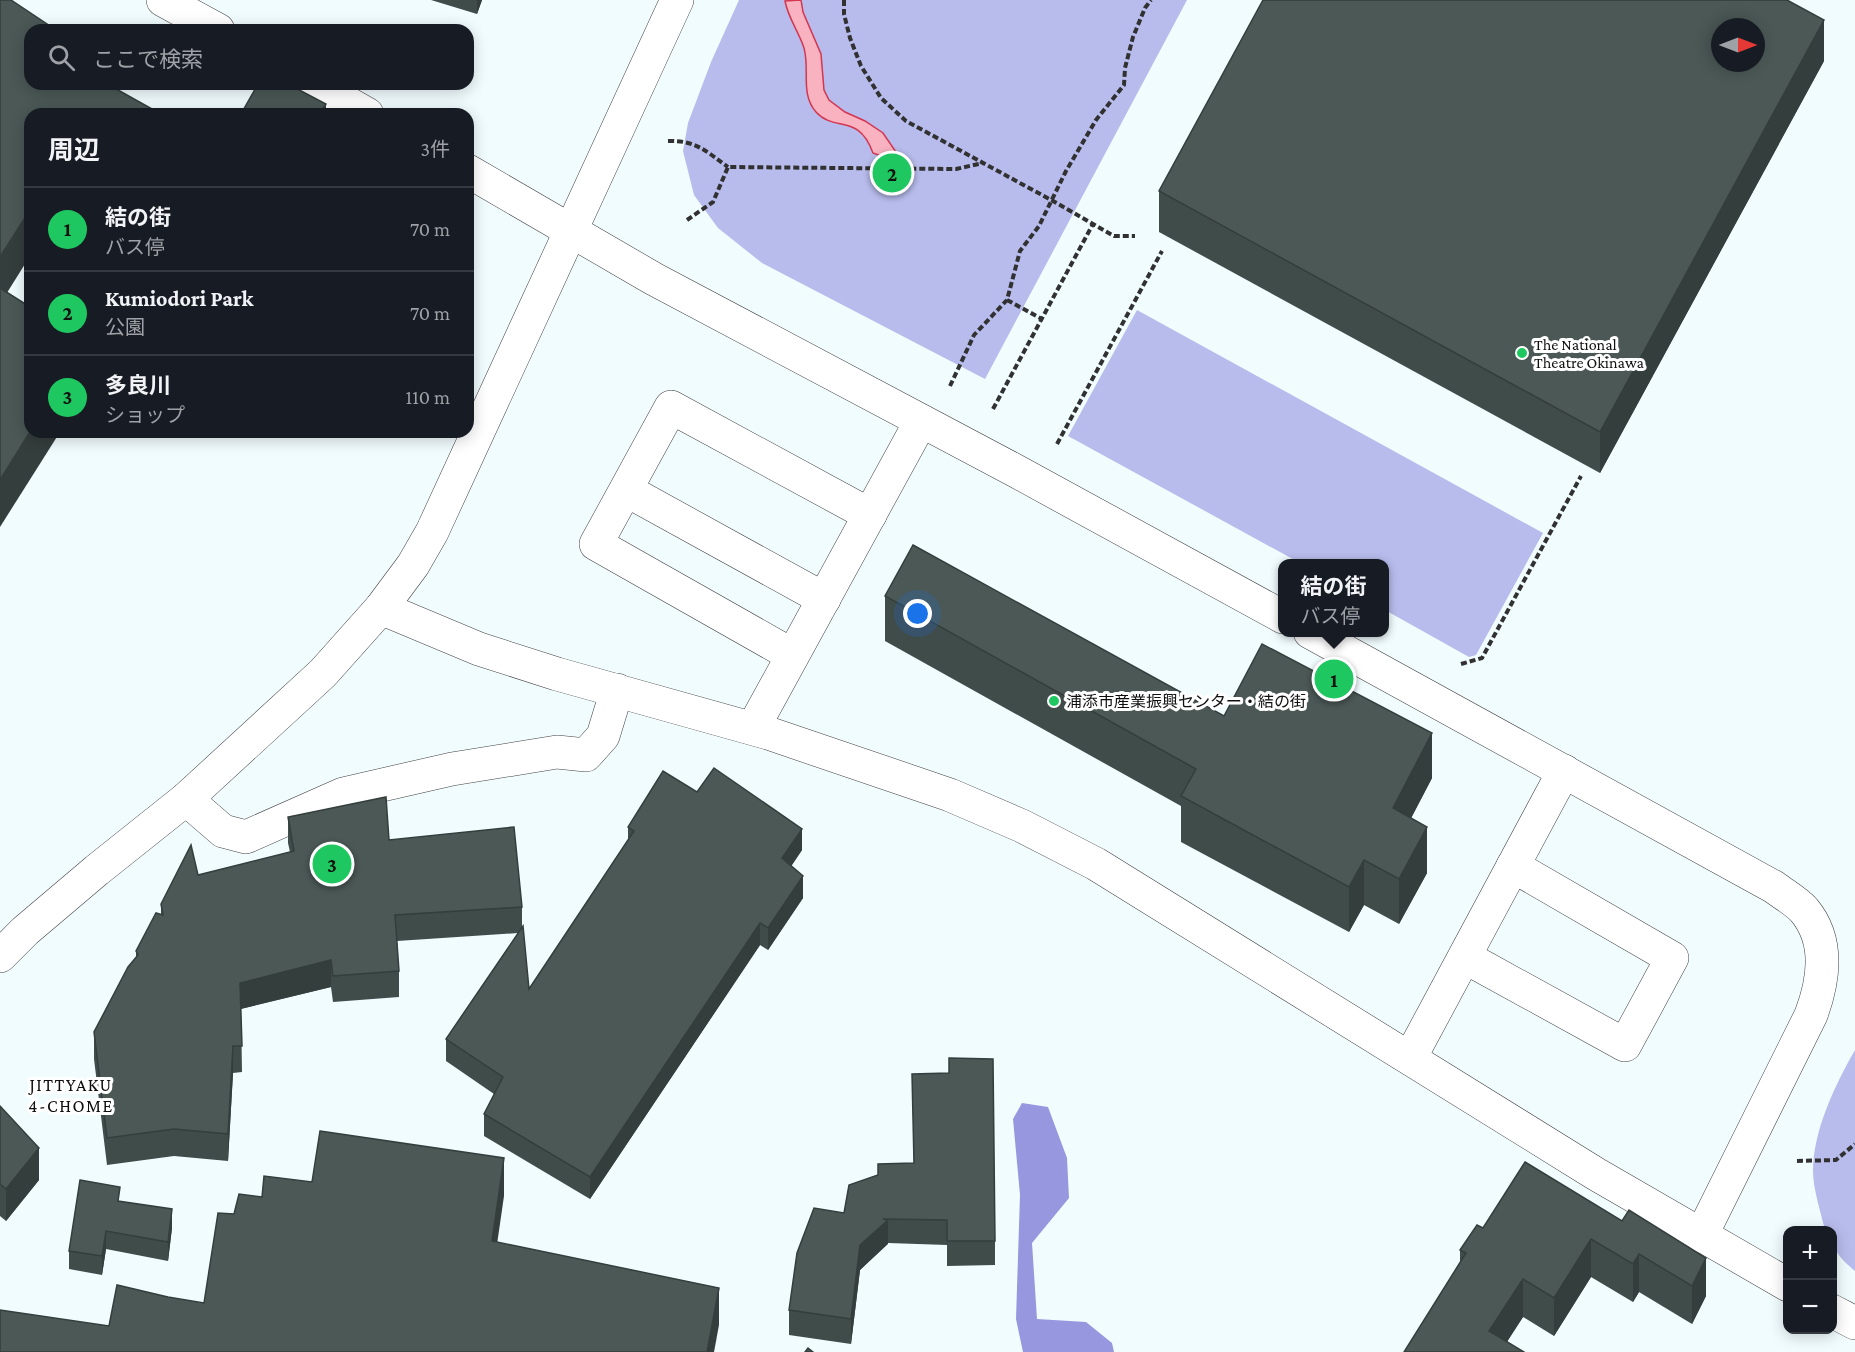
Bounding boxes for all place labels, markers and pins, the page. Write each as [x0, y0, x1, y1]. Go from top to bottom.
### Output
pin: 2 [872, 150, 912, 195]
place label: The National Theatre Okinawa [1534, 336, 1645, 371]
marker: The National Theatre Okinawa [1515, 346, 1529, 360]
pin: 1 [1314, 656, 1354, 702]
place label: 浦添市産業振興センター・結の街 [1066, 693, 1306, 710]
marker: 浦添市産業振興センター・結の街 [1047, 694, 1061, 708]
pin: 3 [312, 842, 352, 886]

